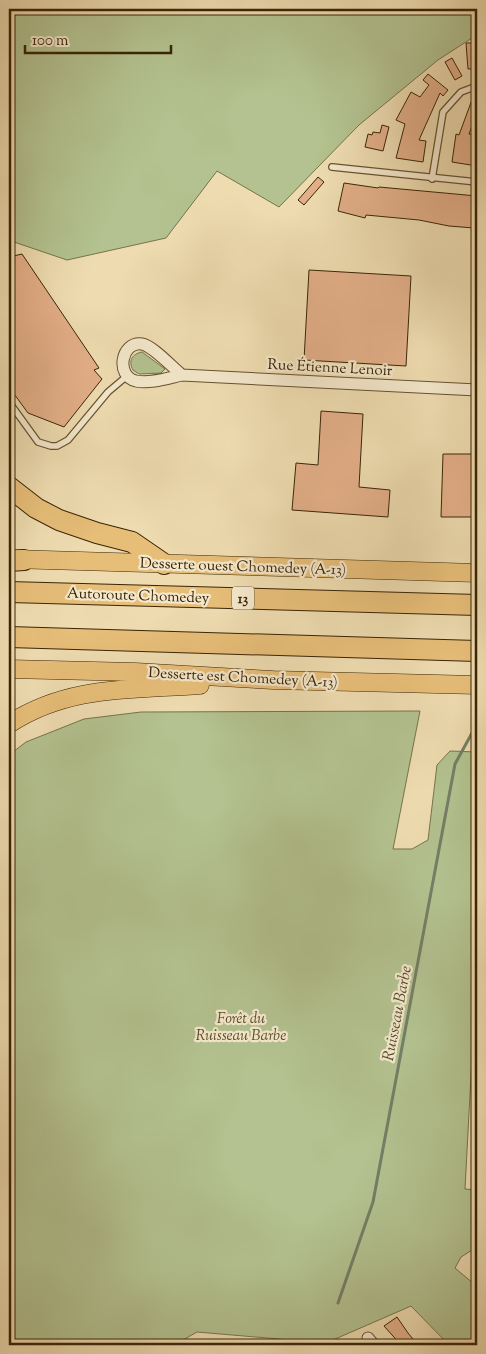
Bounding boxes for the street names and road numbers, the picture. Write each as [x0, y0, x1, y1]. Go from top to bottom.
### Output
street label: Rue Étienne Lenoir [267, 354, 393, 382]
street label: Desserte ouest Chomedey (A-13) [139, 553, 346, 582]
street label: Autoroute Chomedey [67, 584, 210, 609]
road number: 13 [232, 586, 254, 610]
street label: Desserte est Chomedey (A-13) [148, 663, 338, 694]

